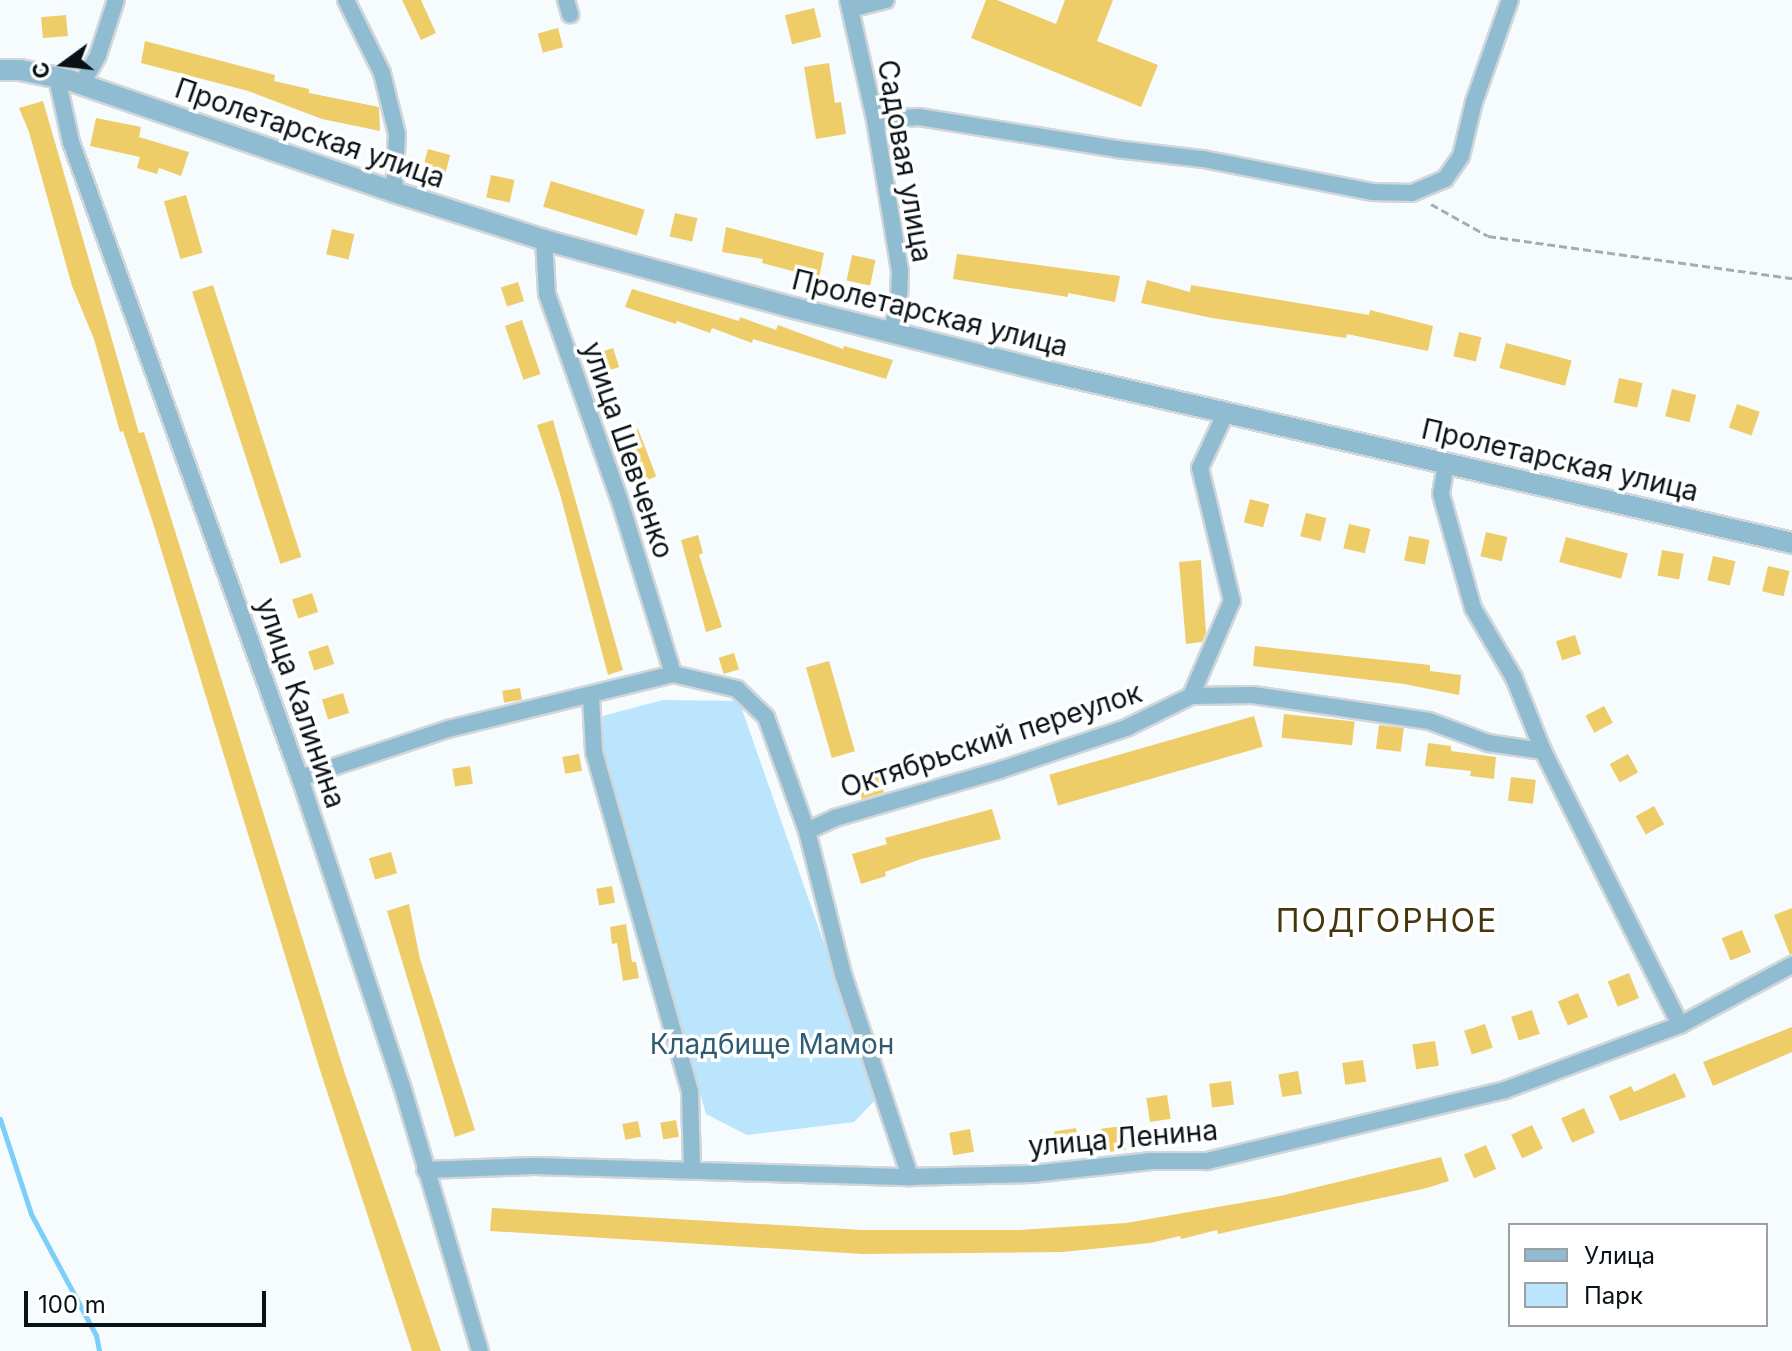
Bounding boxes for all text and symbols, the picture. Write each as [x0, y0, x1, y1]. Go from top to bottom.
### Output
north arrow [24, 24, 104, 104]
street label: Садовая улица [871, 57, 939, 265]
text: С [26, 59, 55, 81]
street label: Пролетарская улица [171, 71, 449, 195]
street label: Пролетарская улица [789, 262, 1071, 364]
street label: улица Шевченко [575, 337, 681, 563]
street label: Пролетарская улица [1418, 412, 1702, 508]
street label: улица Калинина [249, 594, 353, 812]
street label: Октябрьский переулок [836, 675, 1146, 805]
district label: ПОДГОРНОЕ [1276, 902, 1498, 940]
park label: Кладбище Мамон [650, 1027, 894, 1061]
street label: улица Ленина [1027, 1113, 1219, 1163]
legend [1508, 1223, 1768, 1327]
text: Улица [1584, 1241, 1655, 1270]
scale bar [28, 1275, 270, 1325]
text: Парк [1584, 1281, 1643, 1310]
text: 100 m [38, 1290, 106, 1319]

